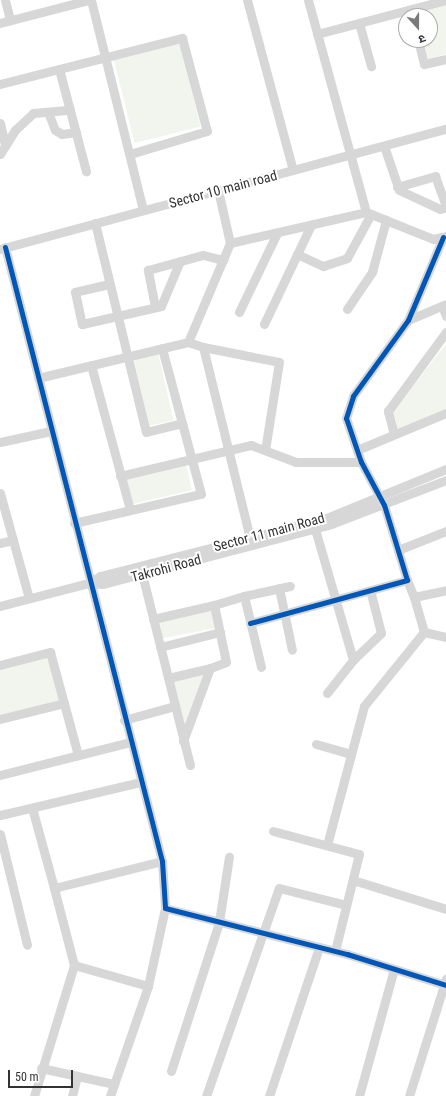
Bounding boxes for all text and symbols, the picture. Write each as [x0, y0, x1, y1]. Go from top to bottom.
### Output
north arrow [398, 8, 438, 48]
text: उ [417, 32, 427, 46]
street label: Sector 10 main road [167, 167, 279, 211]
street label: Sector 11 main Road [212, 509, 326, 555]
street label: Takrohi Road [129, 551, 203, 585]
scale bar [10, 1062, 75, 1088]
text: 50 m [15, 1070, 39, 1084]

